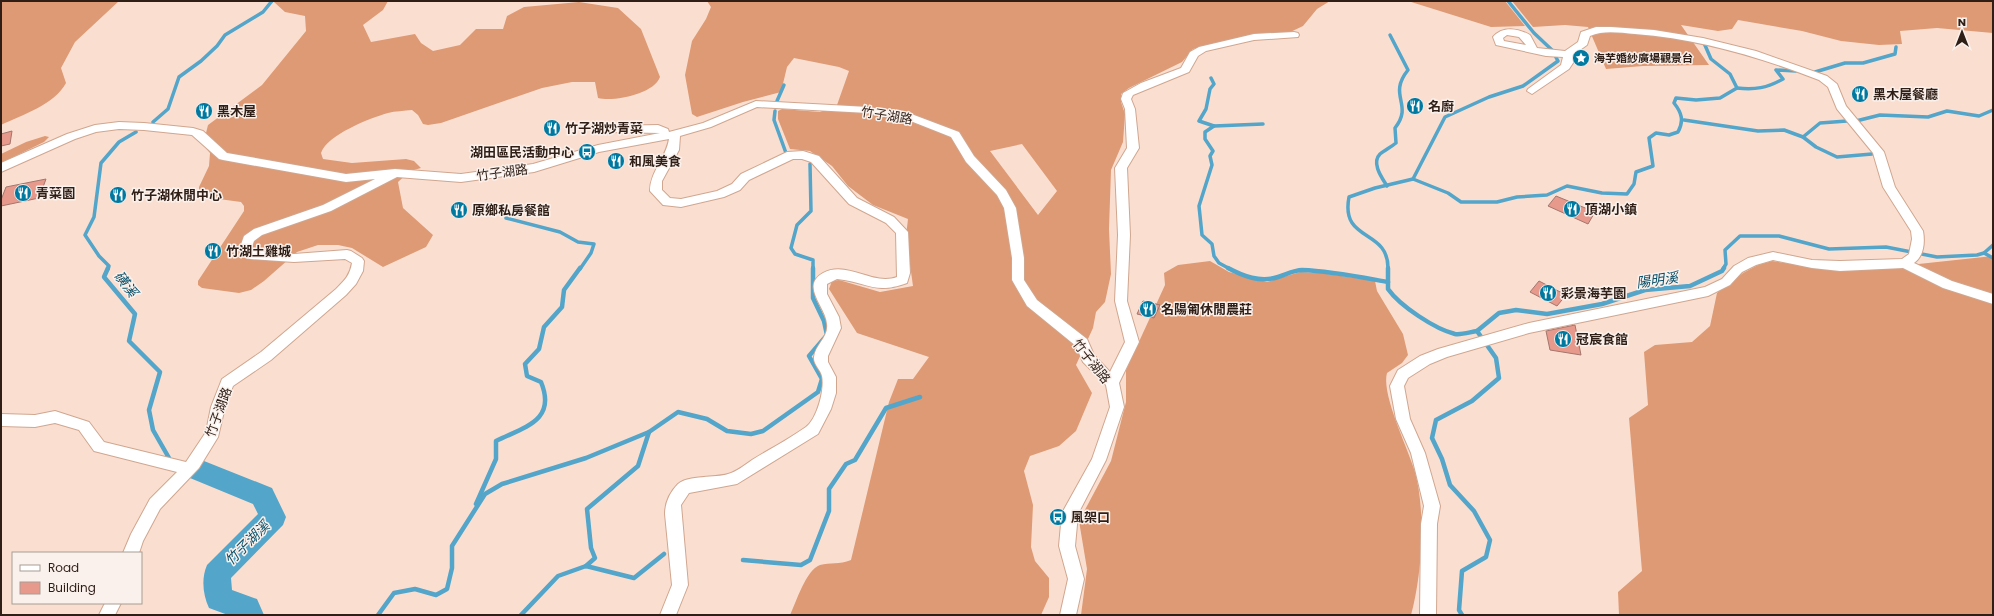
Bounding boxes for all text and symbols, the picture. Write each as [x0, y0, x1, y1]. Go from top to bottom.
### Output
north arrow [1942, 12, 1982, 52]
text: N [1958, 14, 1966, 30]
place icon: 海芋婚紗廣場觀景台 [1571, 48, 1591, 68]
place label: 海芋婚紗廣場觀景台 [1594, 50, 1693, 66]
restaurant icon: 黑木屋餐廳 [1850, 84, 1870, 104]
place label: 黑木屋餐廳 [1873, 85, 1938, 104]
restaurant icon: 名廚 [1405, 96, 1425, 116]
place label: 名廚 [1428, 97, 1454, 116]
restaurant icon: 黑木屋 [194, 101, 214, 121]
place label: 黑木屋 [217, 102, 256, 121]
street label: 竹子湖路 [860, 102, 914, 129]
restaurant icon: 竹子湖炒青菜 [542, 118, 562, 138]
place label: 竹子湖炒青菜 [565, 119, 643, 138]
bus stop icon: 湖田區民活動中心 [577, 142, 597, 162]
place label: 湖田區民活動中心 [470, 143, 574, 162]
restaurant icon: 和風美食 [606, 151, 626, 171]
place label: 和風美食 [629, 152, 681, 171]
street label: 竹子湖路 [475, 159, 529, 186]
restaurant icon: 青菜園 [13, 183, 33, 203]
place label: 青菜園 [36, 184, 75, 203]
restaurant icon: 竹子湖休閒中心 [108, 185, 128, 205]
place label: 竹子湖休閒中心 [131, 186, 222, 205]
restaurant icon: 頂湖小鎮 [1562, 199, 1582, 219]
restaurant icon: 原鄉私房餐館 [449, 200, 469, 220]
place label: 頂湖小鎮 [1585, 200, 1637, 219]
place label: 原鄉私房餐館 [472, 201, 550, 220]
restaurant icon: 竹湖土雞城 [203, 241, 223, 261]
place label: 竹湖土雞城 [226, 242, 291, 261]
water label: 磺溪 [110, 267, 144, 303]
water label: 陽明溪 [1635, 267, 1681, 293]
restaurant icon: 彩景海芋園 [1538, 283, 1558, 303]
place label: 彩景海芋園 [1561, 284, 1626, 303]
restaurant icon: 名陽匍休閒農莊 [1138, 299, 1158, 319]
place label: 名陽匍休閒農莊 [1161, 300, 1252, 319]
restaurant icon: 冠宸食館 [1553, 329, 1573, 349]
place label: 冠宸食館 [1576, 330, 1628, 349]
street label: 竹子湖路 [1068, 335, 1115, 388]
street label: 竹子湖路 [201, 384, 236, 440]
bus stop icon: 風架口 [1048, 507, 1068, 527]
place label: 風架口 [1071, 508, 1110, 527]
water label: 竹子湖溪 [220, 515, 275, 570]
legend [12, 552, 142, 604]
text: Road [48, 559, 79, 576]
text: Building [48, 579, 96, 596]

